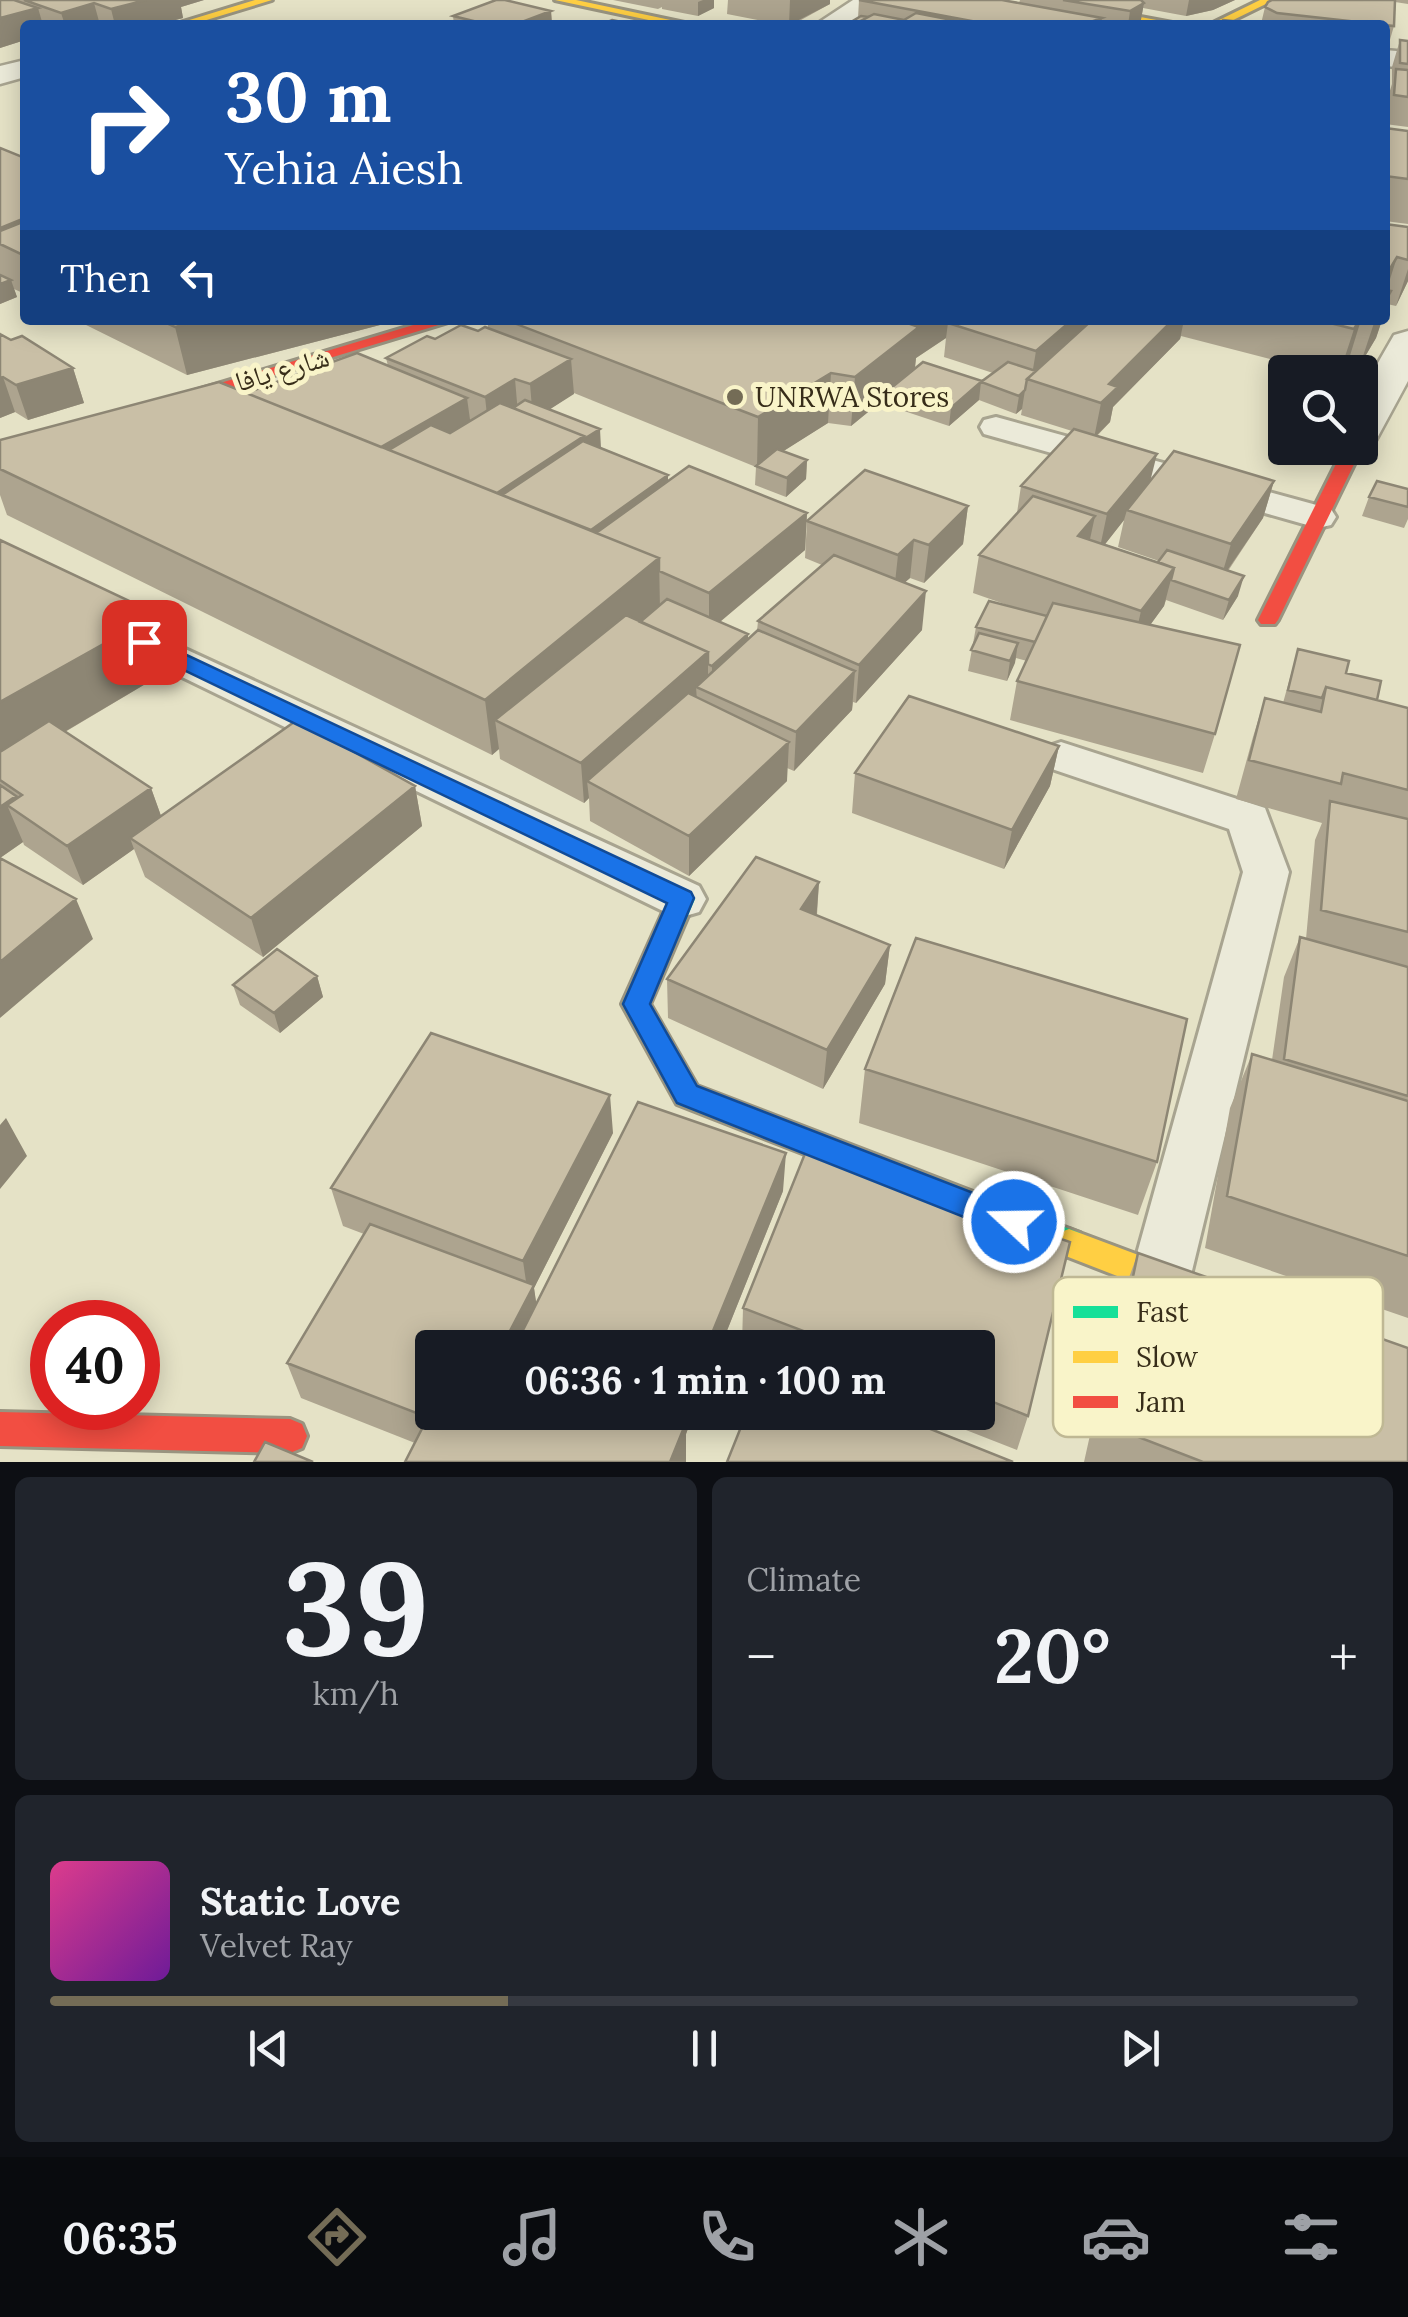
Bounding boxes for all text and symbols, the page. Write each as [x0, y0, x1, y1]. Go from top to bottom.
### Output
text: 30 m [225, 52, 392, 141]
icon: right [60, 60, 190, 190]
text: Yehia Aiesh [225, 139, 463, 196]
icon: left [171, 250, 226, 305]
text: Then [60, 254, 151, 302]
street label: شارع يافا [231, 338, 333, 400]
map controls [1268, 355, 1378, 465]
button: search [1268, 355, 1378, 465]
place label: UNRWA Stores [755, 379, 949, 415]
marker: UNRWA Stores [724, 386, 746, 408]
pin [102, 600, 187, 685]
icon: arrive [117, 615, 172, 670]
position arrow [962, 1170, 1066, 1274]
legend [1053, 1277, 1383, 1437]
text: Fast [1136, 1294, 1189, 1330]
speed limit sign: 40 [30, 1300, 160, 1430]
text: Slow [1136, 1339, 1199, 1375]
text: 06:36 · 1 min · 100 m [524, 1356, 886, 1404]
text: Jam [1135, 1384, 1186, 1420]
text: 39 [282, 1524, 430, 1691]
text: Climate [747, 1559, 861, 1600]
text: 20° [994, 1608, 1110, 1704]
text: − [747, 1622, 776, 1692]
text: + [1329, 1622, 1358, 1692]
text: km/h [313, 1673, 399, 1714]
text: Static Love [200, 1877, 400, 1925]
text: Velvet Ray [200, 1925, 353, 1966]
icon: previous [241, 2021, 296, 2076]
icon: pause [677, 2021, 732, 2076]
icon: next [1113, 2021, 1168, 2076]
icon: directions [302, 2202, 372, 2272]
icon: music [497, 2202, 567, 2272]
icon: phone [692, 2202, 762, 2272]
icon: climate [886, 2202, 956, 2272]
icon: car [1081, 2202, 1151, 2272]
icon: filters [1276, 2202, 1346, 2272]
text: 06:35 [62, 2209, 178, 2266]

